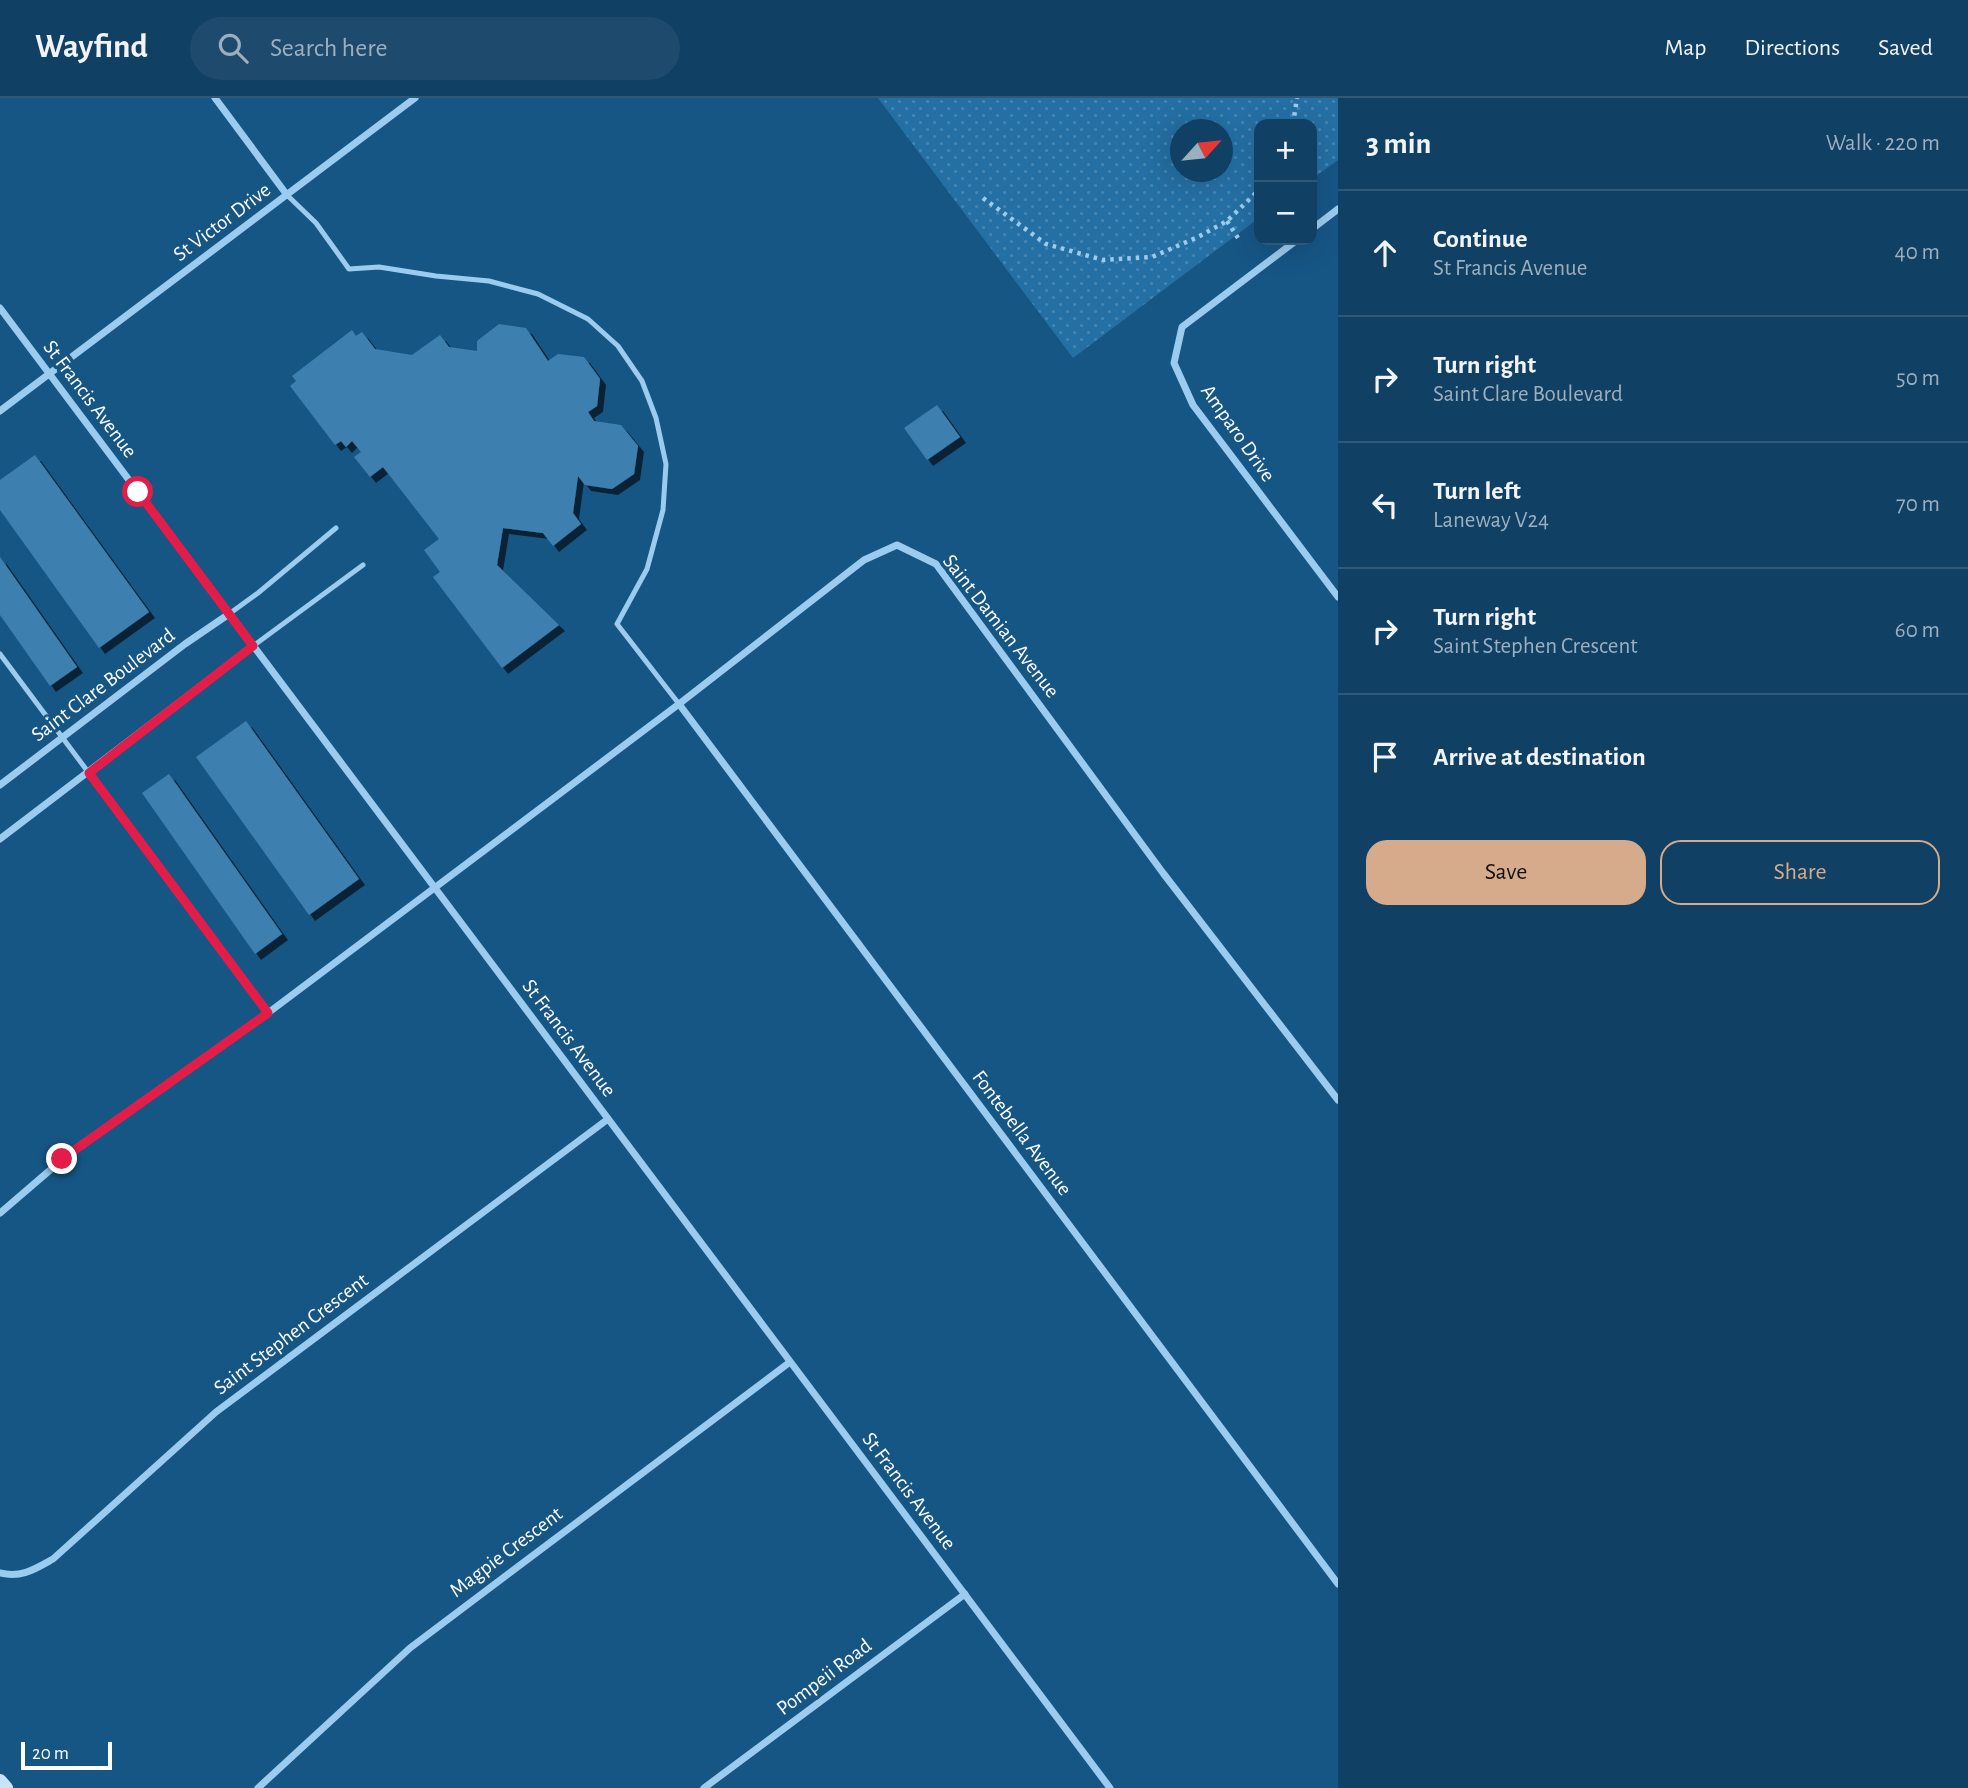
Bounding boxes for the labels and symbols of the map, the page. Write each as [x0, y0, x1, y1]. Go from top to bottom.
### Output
north arrow [1170, 119, 1233, 182]
street label: St Victor Drive [170, 179, 274, 265]
street label: St Francis Avenue [39, 336, 141, 462]
street label: Amparo Drive [1197, 381, 1279, 485]
route start [122, 476, 153, 507]
street label: Saint Damian Avenue [939, 550, 1063, 702]
street label: Saint Clare Boulevard [27, 624, 179, 746]
street label: St Francis Avenue [518, 975, 620, 1101]
street label: Fontebella Avenue [968, 1067, 1076, 1199]
route end [46, 1143, 77, 1174]
street label: Saint Stephen Crescent [210, 1269, 372, 1399]
street label: St Francis Avenue [858, 1428, 960, 1554]
street label: Magpie Crescent [446, 1503, 567, 1601]
street label: Pompeii Road [773, 1635, 875, 1719]
scale bar [21, 1739, 112, 1771]

